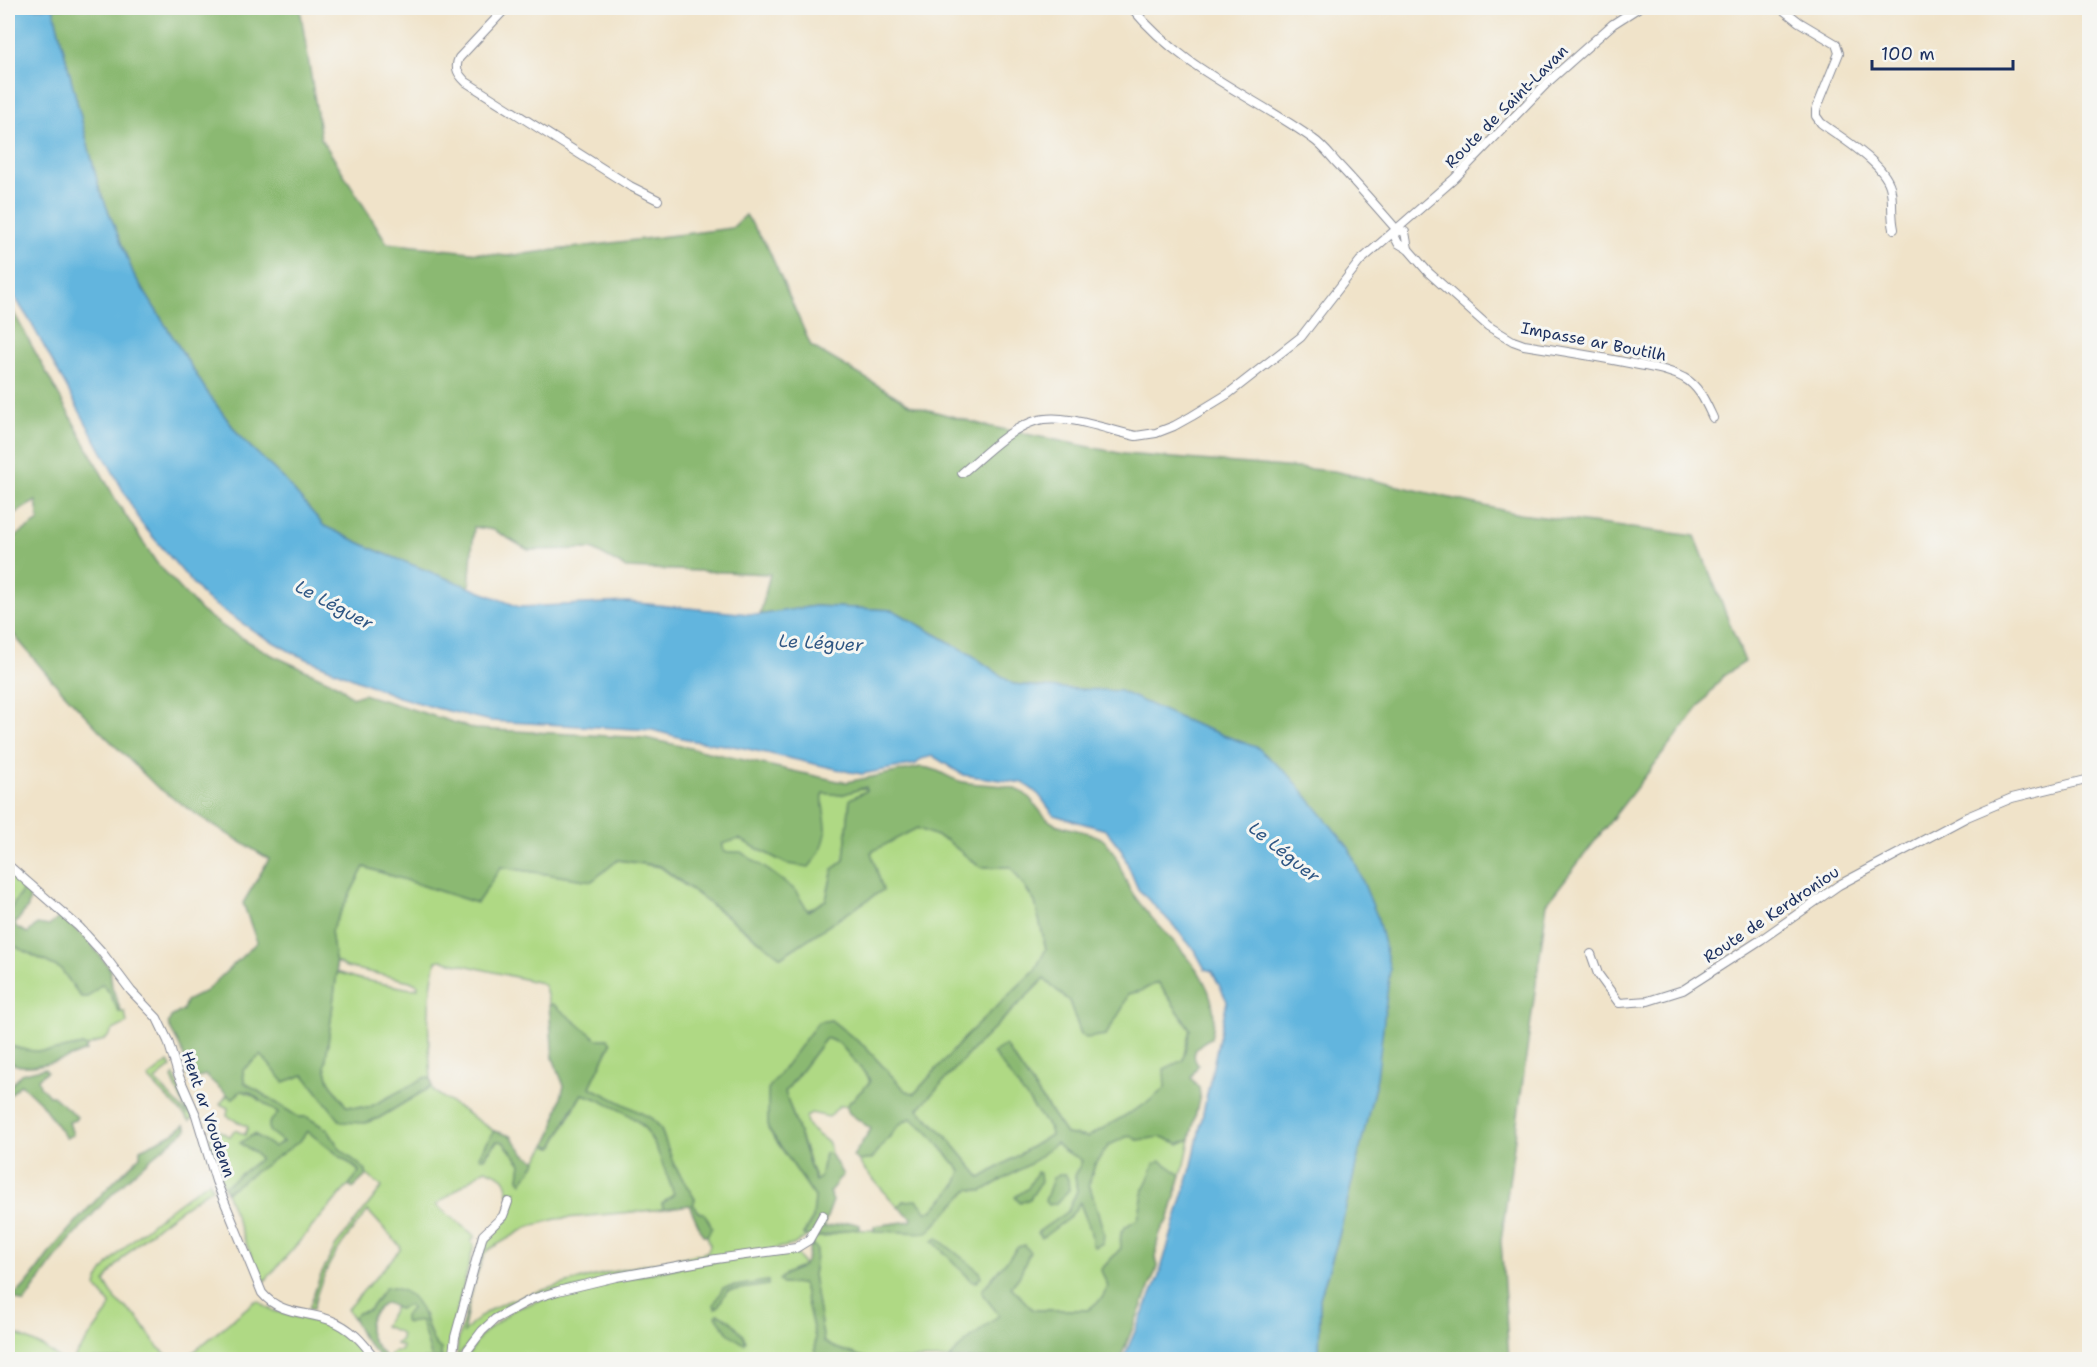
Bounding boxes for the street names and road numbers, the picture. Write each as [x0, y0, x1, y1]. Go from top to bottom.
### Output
street label: Route de Saint-Lavan [1440, 40, 1573, 172]
street label: Impasse ar Boutilh [1519, 317, 1668, 366]
street label: Route de Kerdroniou [1699, 861, 1843, 968]
street label: Hent ar Voudenn [177, 1048, 240, 1180]

